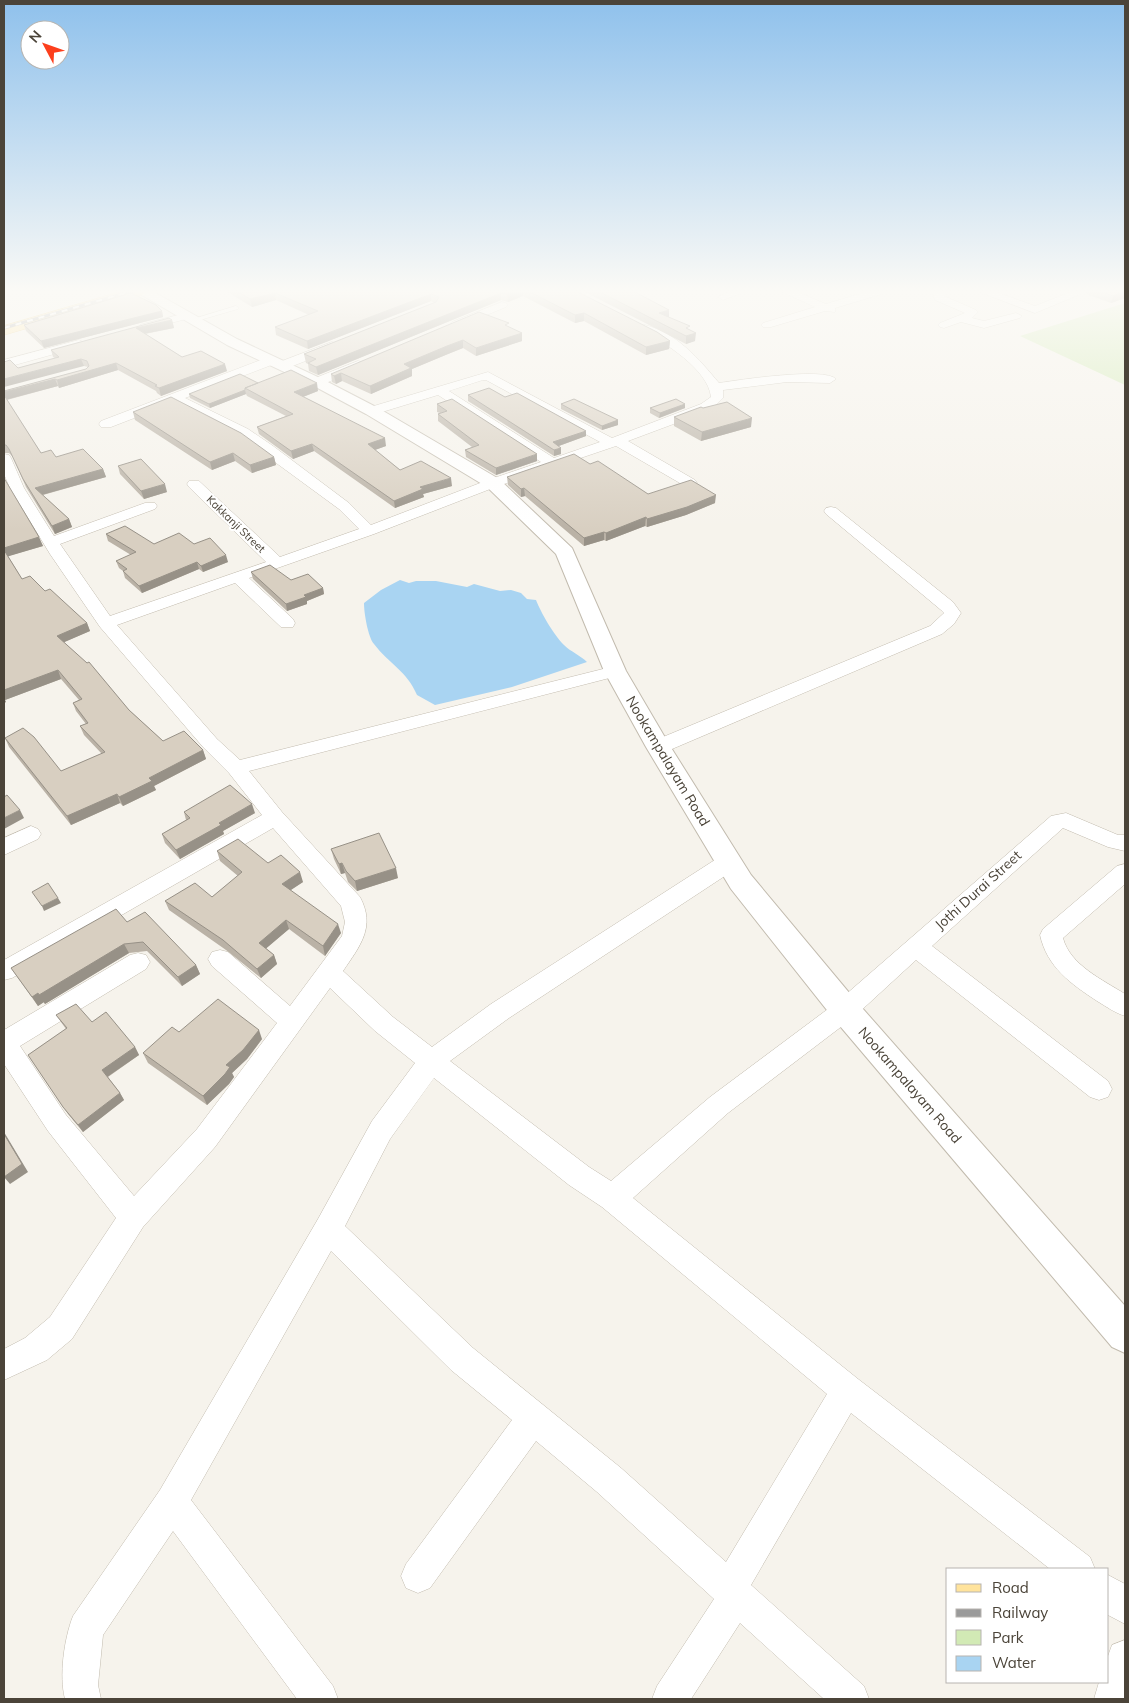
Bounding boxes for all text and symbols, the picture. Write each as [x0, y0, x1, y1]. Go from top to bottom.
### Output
north arrow [20, 20, 70, 70]
text: N [25, 27, 45, 46]
street label: Kakkanji Street [204, 492, 268, 556]
street label: Nookampalayam Road [622, 693, 714, 829]
street label: Jothi Durai Street [931, 846, 1025, 934]
street label: Nookampalayam Road [854, 1023, 966, 1147]
legend [946, 1568, 1109, 1683]
text: Road [992, 1578, 1029, 1597]
text: Railway [992, 1603, 1048, 1622]
text: Park [992, 1628, 1024, 1647]
text: Water [992, 1653, 1036, 1672]

